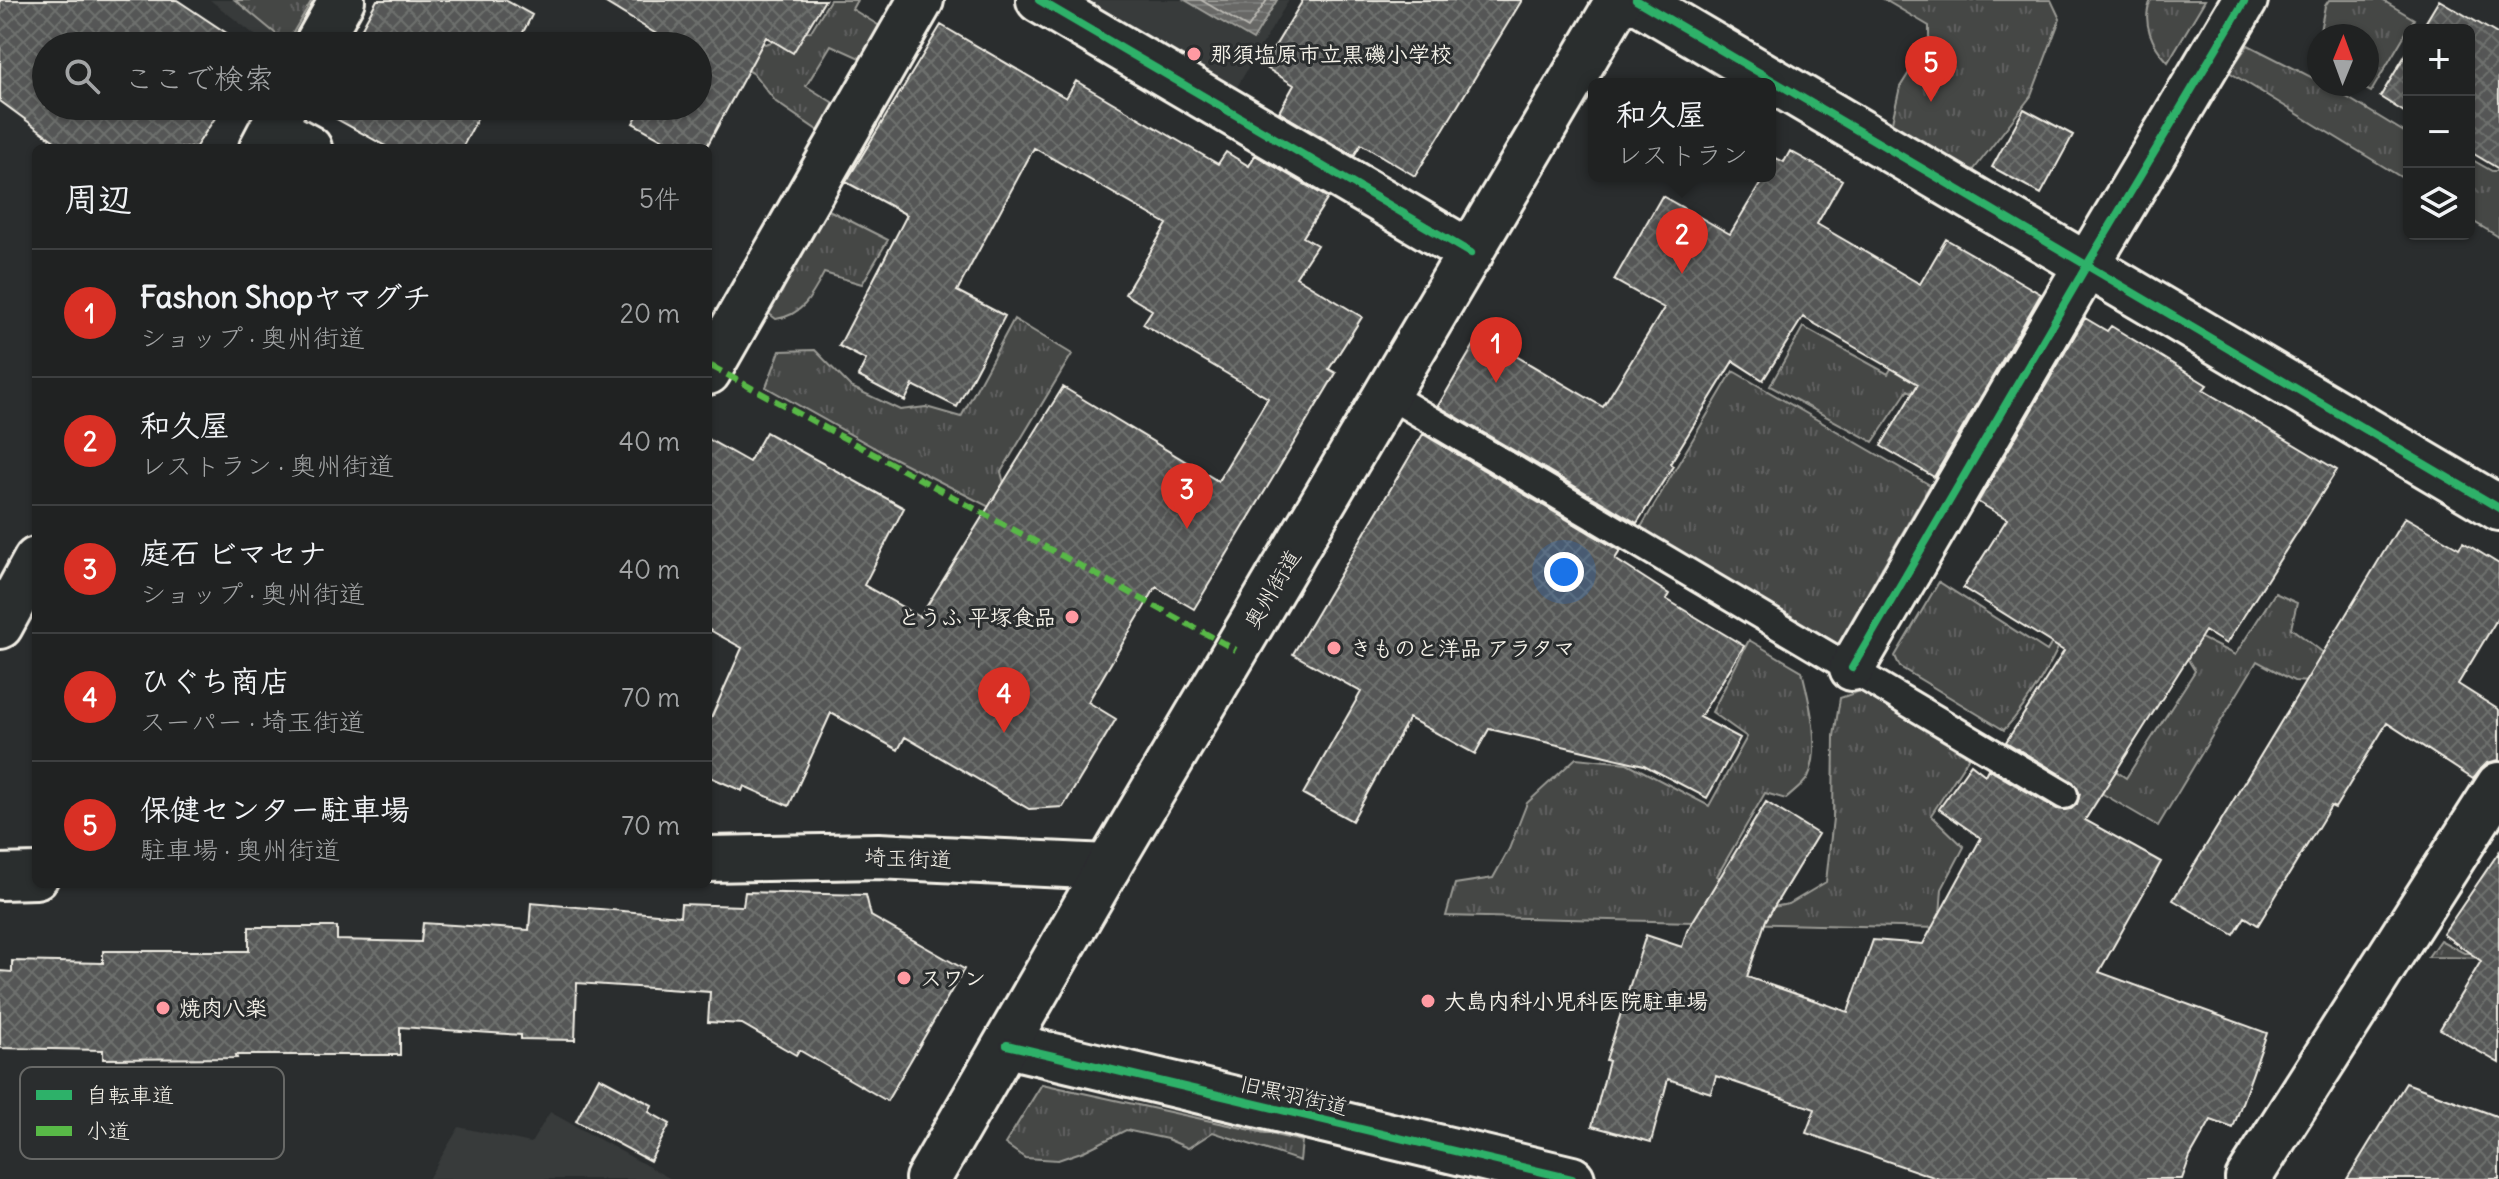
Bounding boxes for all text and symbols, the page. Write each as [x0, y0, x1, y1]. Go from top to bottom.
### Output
north arrow [2307, 24, 2379, 96]
map controls [2403, 24, 2475, 240]
button: + [2403, 24, 2475, 96]
search box [32, 32, 712, 120]
pin: 5 [1905, 36, 1957, 102]
place label: 那須塩原市立黒磯小学校 [1210, 40, 1452, 68]
marker: 那須塩原市立黒磯小学校 [1185, 45, 1203, 63]
icon: search [60, 54, 104, 98]
text: ここで検索 [124, 59, 274, 97]
popup [1588, 78, 1776, 182]
text: 和久屋 [1616, 95, 1706, 133]
button: − [2403, 96, 2475, 168]
text: レストラン [1616, 138, 1748, 171]
button: layers [2403, 168, 2475, 240]
text: 周辺 [64, 177, 132, 220]
text: 5件 [639, 182, 680, 215]
pin: 2 [1656, 208, 1708, 274]
text: Fashon Shopヤマグチ [140, 278, 431, 316]
text: 1 [85, 297, 95, 330]
text: 20 m [620, 297, 680, 330]
pin: 1 [1470, 317, 1522, 383]
text: ショップ · 奥州街道 [140, 321, 365, 354]
text: 和久屋 [140, 406, 230, 444]
text: 2 [83, 425, 97, 458]
text: 40 m [619, 425, 680, 458]
text: レストラン · 奥州街道 [140, 449, 394, 482]
pin: 3 [1161, 463, 1213, 529]
text: 庭石 ビマセナ [140, 534, 327, 572]
street label: 奥州街道 [1237, 544, 1307, 634]
your location [1544, 552, 1584, 592]
text: 3 [83, 553, 97, 586]
text: 40 m [619, 553, 680, 586]
text: ショップ · 奥州街道 [140, 577, 365, 610]
place label: とうふ 平塚食品 [898, 603, 1056, 631]
marker: とうふ 平塚食品 [1063, 608, 1081, 626]
place label: きものと洋品 アラタマ [1350, 634, 1575, 662]
marker: きものと洋品 アラタマ [1325, 639, 1343, 657]
text: ひぐち商店 [140, 662, 290, 700]
pin: 4 [978, 667, 1030, 733]
text: 4 [82, 681, 98, 714]
text: 70 m [621, 681, 680, 714]
text: スーパー · 埼玉街道 [140, 705, 365, 738]
text: 保健センター駐車場 [140, 790, 410, 828]
text: 5 [83, 809, 97, 842]
text: 70 m [621, 809, 680, 842]
text: 駐車場 · 奥州街道 [140, 833, 340, 866]
street label: 埼玉街道 [864, 842, 952, 874]
place label: スワン [920, 964, 986, 992]
marker: スワン [895, 969, 913, 987]
place label: 大島内科小児科医院駐車場 [1444, 987, 1708, 1015]
marker: 大島内科小児科医院駐車場 [1419, 992, 1437, 1010]
place label: 焼肉八楽 [179, 994, 267, 1022]
marker: 焼肉八楽 [154, 999, 172, 1017]
legend [20, 1067, 284, 1159]
street label: 旧黒羽街道 [1237, 1069, 1351, 1121]
text: 自転車道 [86, 1081, 174, 1109]
text: 小道 [86, 1117, 130, 1145]

